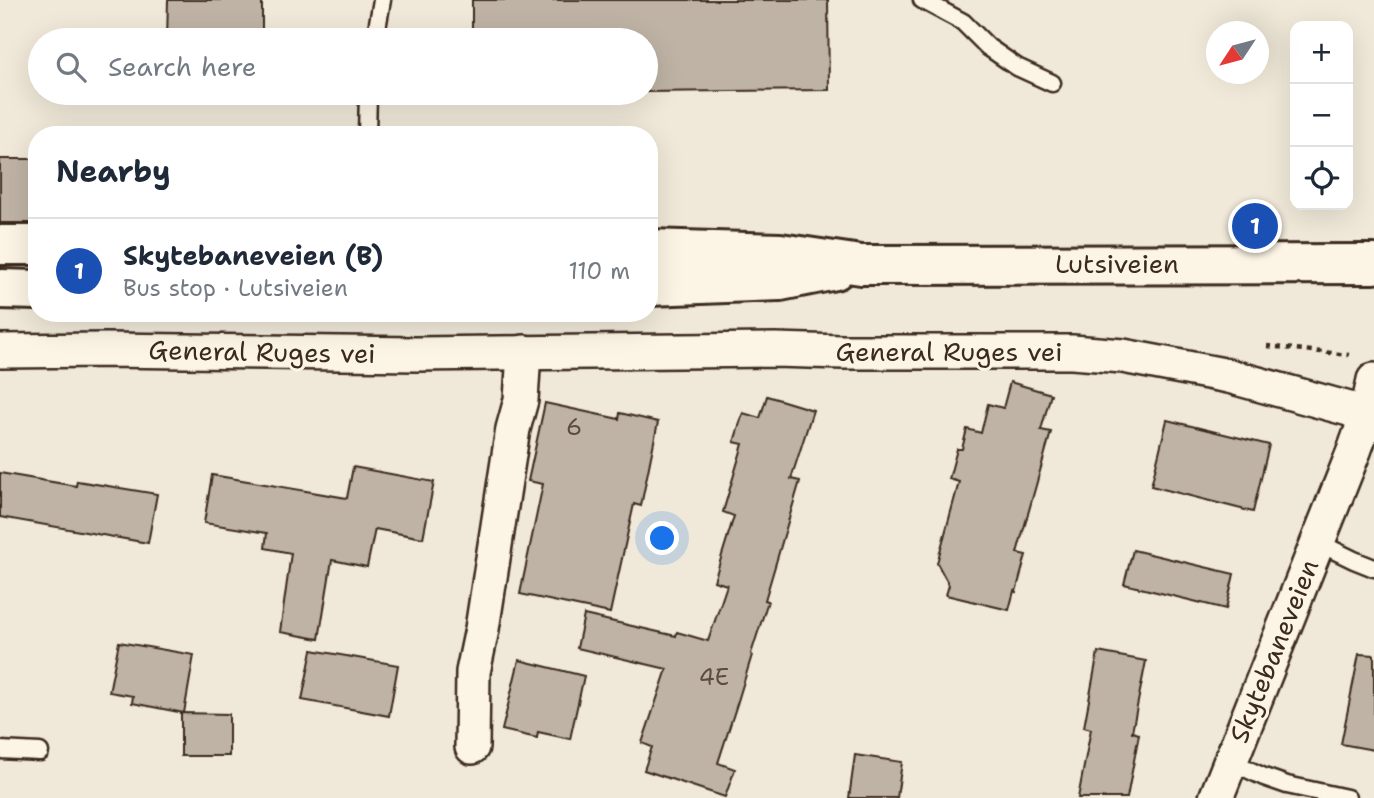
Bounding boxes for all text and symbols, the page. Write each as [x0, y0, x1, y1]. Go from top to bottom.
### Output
north arrow [1206, 21, 1269, 84]
map controls [1290, 21, 1353, 210]
button: + [1290, 21, 1353, 84]
search box [28, 28, 658, 105]
icon: search [52, 48, 90, 86]
text: Search here [108, 49, 257, 84]
button: − [1290, 84, 1353, 147]
button: locate [1290, 147, 1353, 210]
text: Nearby [56, 151, 171, 192]
pin: 1 [1232, 200, 1278, 252]
text: Skytebaneveien (B) [123, 238, 383, 273]
street label: Lutsiveien [1055, 246, 1179, 281]
text: 1 [74, 256, 84, 286]
text: 110 m [568, 256, 630, 286]
text: Bus stop · Lutsiveien [123, 273, 348, 303]
street label: General Ruges vei [148, 332, 376, 371]
street label: General Ruges vei [835, 334, 1063, 369]
house number: 6 [566, 412, 582, 442]
your location [645, 521, 679, 555]
street label: Skytebaneveien [1221, 554, 1326, 748]
house number: 4E [699, 662, 729, 692]

